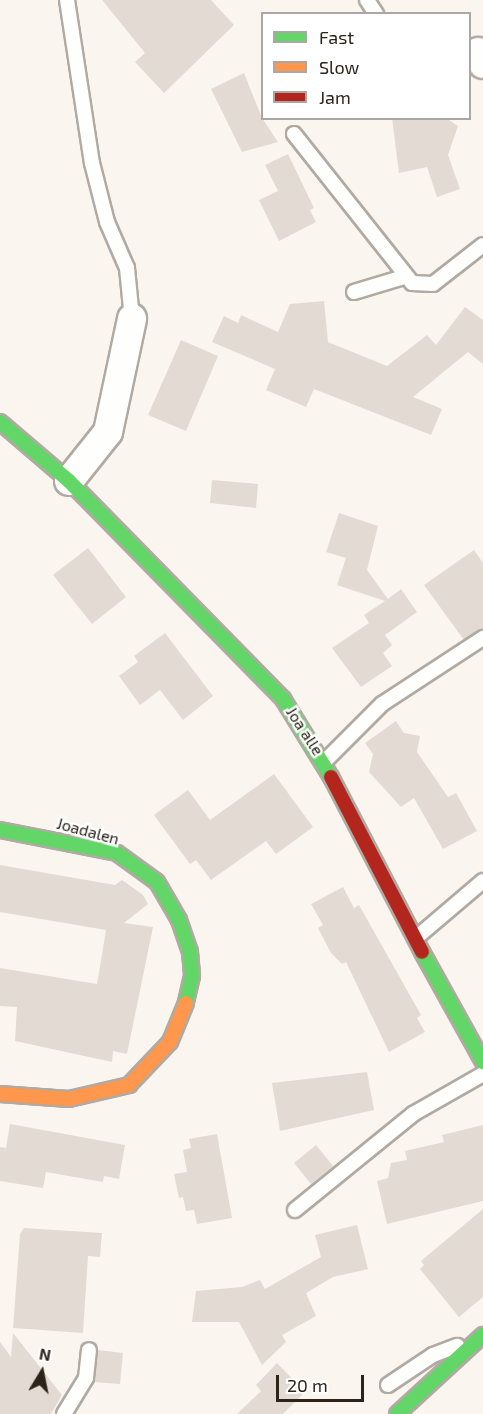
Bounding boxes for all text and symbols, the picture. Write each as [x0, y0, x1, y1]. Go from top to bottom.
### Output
legend [261, 12, 471, 120]
text: Fast [319, 26, 354, 48]
text: Slow [319, 56, 359, 78]
text: Jam [319, 86, 351, 108]
street label: Joa alle [282, 703, 328, 759]
street label: Joadalen [55, 813, 121, 849]
north arrow [12, 1342, 72, 1402]
text: N [38, 1343, 53, 1364]
scale bar [279, 1363, 368, 1401]
text: 20 m [287, 1374, 328, 1396]

